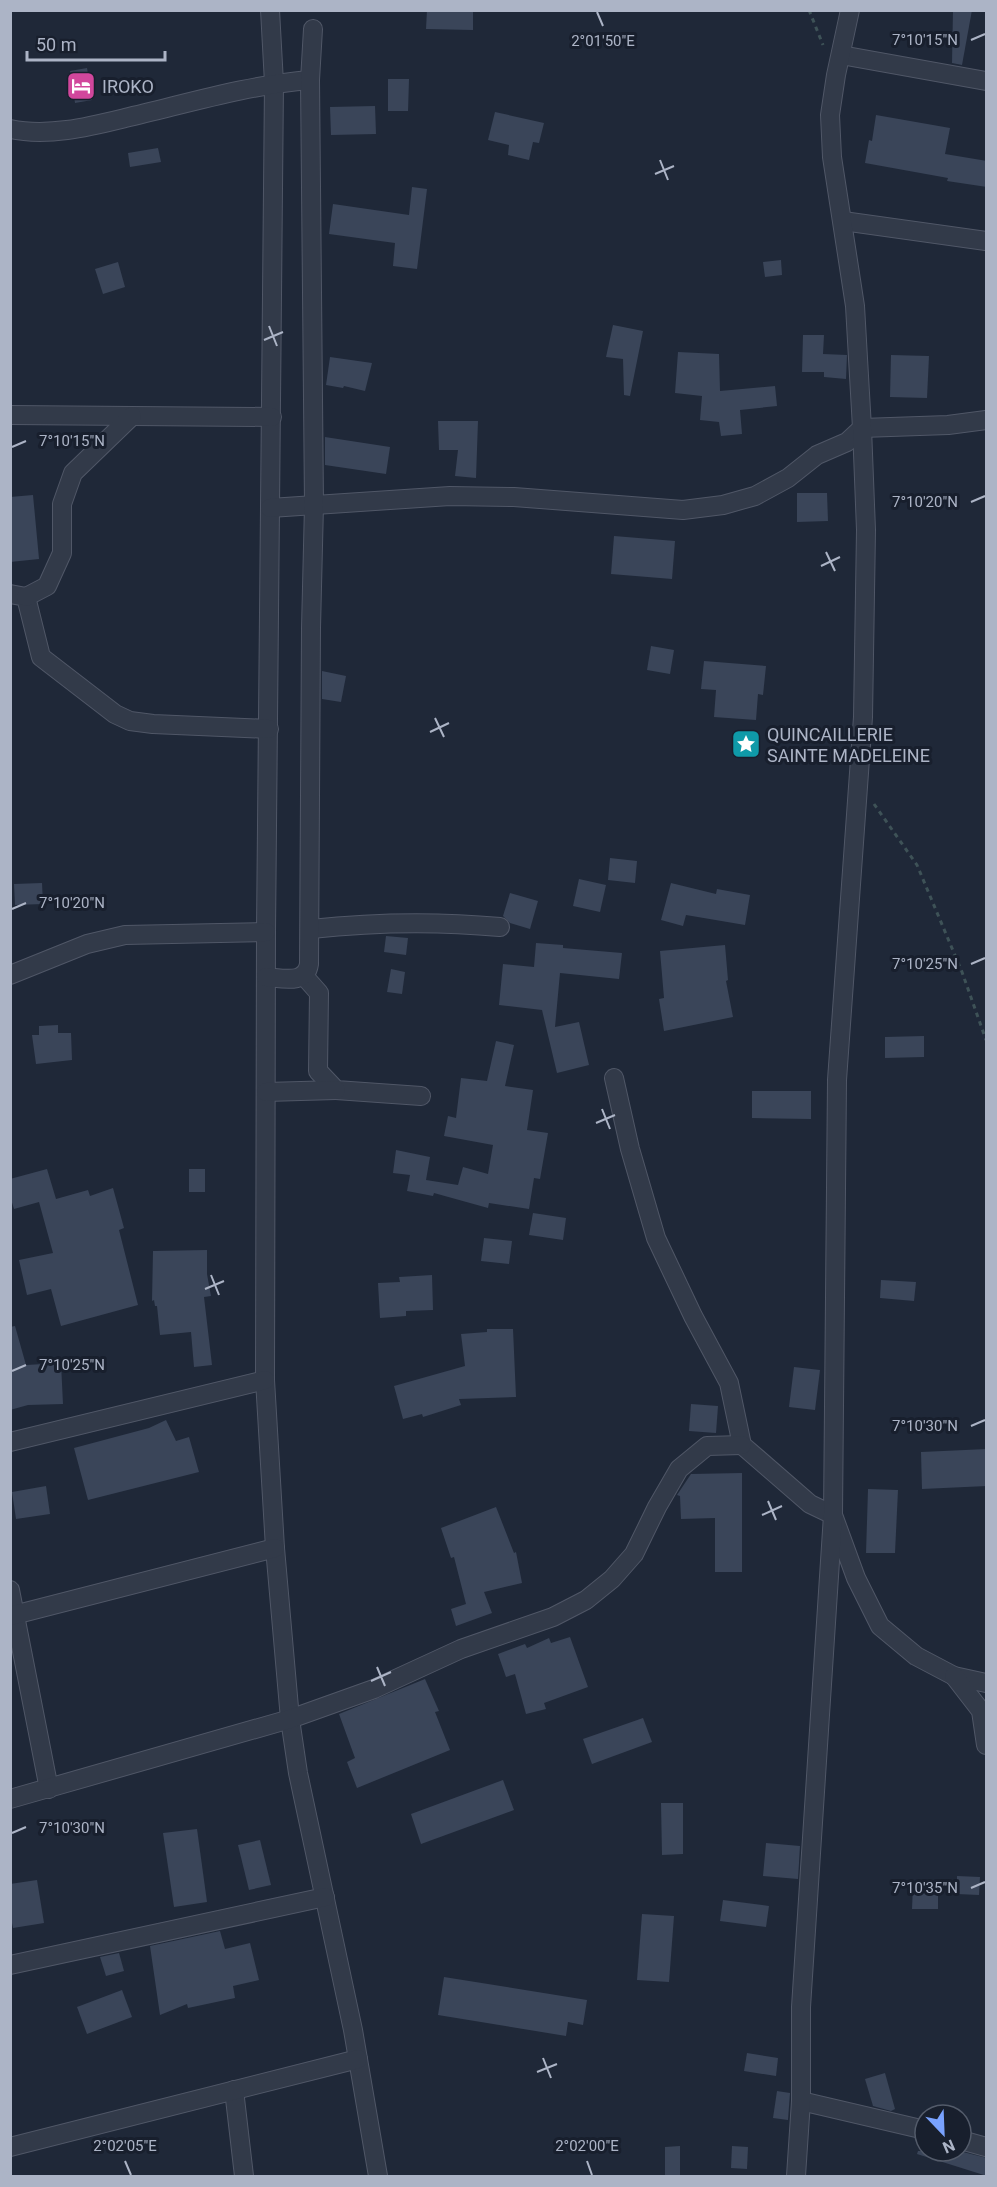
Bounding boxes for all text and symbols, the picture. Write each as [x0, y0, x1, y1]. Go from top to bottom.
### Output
scale bar [27, 24, 165, 62]
text: 7°10'15"N [892, 31, 958, 49]
text: 2°01'50"E [571, 32, 635, 50]
text: 50 m [36, 34, 76, 55]
hotel icon: IROKO [65, 70, 97, 102]
place label: IROKO [102, 76, 154, 97]
text: 7°10'15"N [39, 432, 105, 450]
text: 7°10'20"N [892, 493, 958, 511]
place label: QUINCAILLERIE SAINTE MADELEINE [767, 724, 930, 766]
place icon: QUINCAILLERIE SAINTE MADELEINE [730, 728, 762, 760]
text: 7°10'20"N [39, 894, 105, 912]
text: 7°10'25"N [892, 955, 958, 973]
text: 7°10'25"N [39, 1356, 105, 1374]
text: 7°10'30"N [892, 1417, 958, 1435]
text: 7°10'30"N [39, 1819, 105, 1837]
text: 7°10'35"N [892, 1879, 958, 1897]
north arrow [913, 2103, 973, 2163]
text: N [940, 2135, 958, 2157]
text: 2°02'05"E [93, 2137, 157, 2155]
text: 2°02'00"E [555, 2137, 619, 2155]

